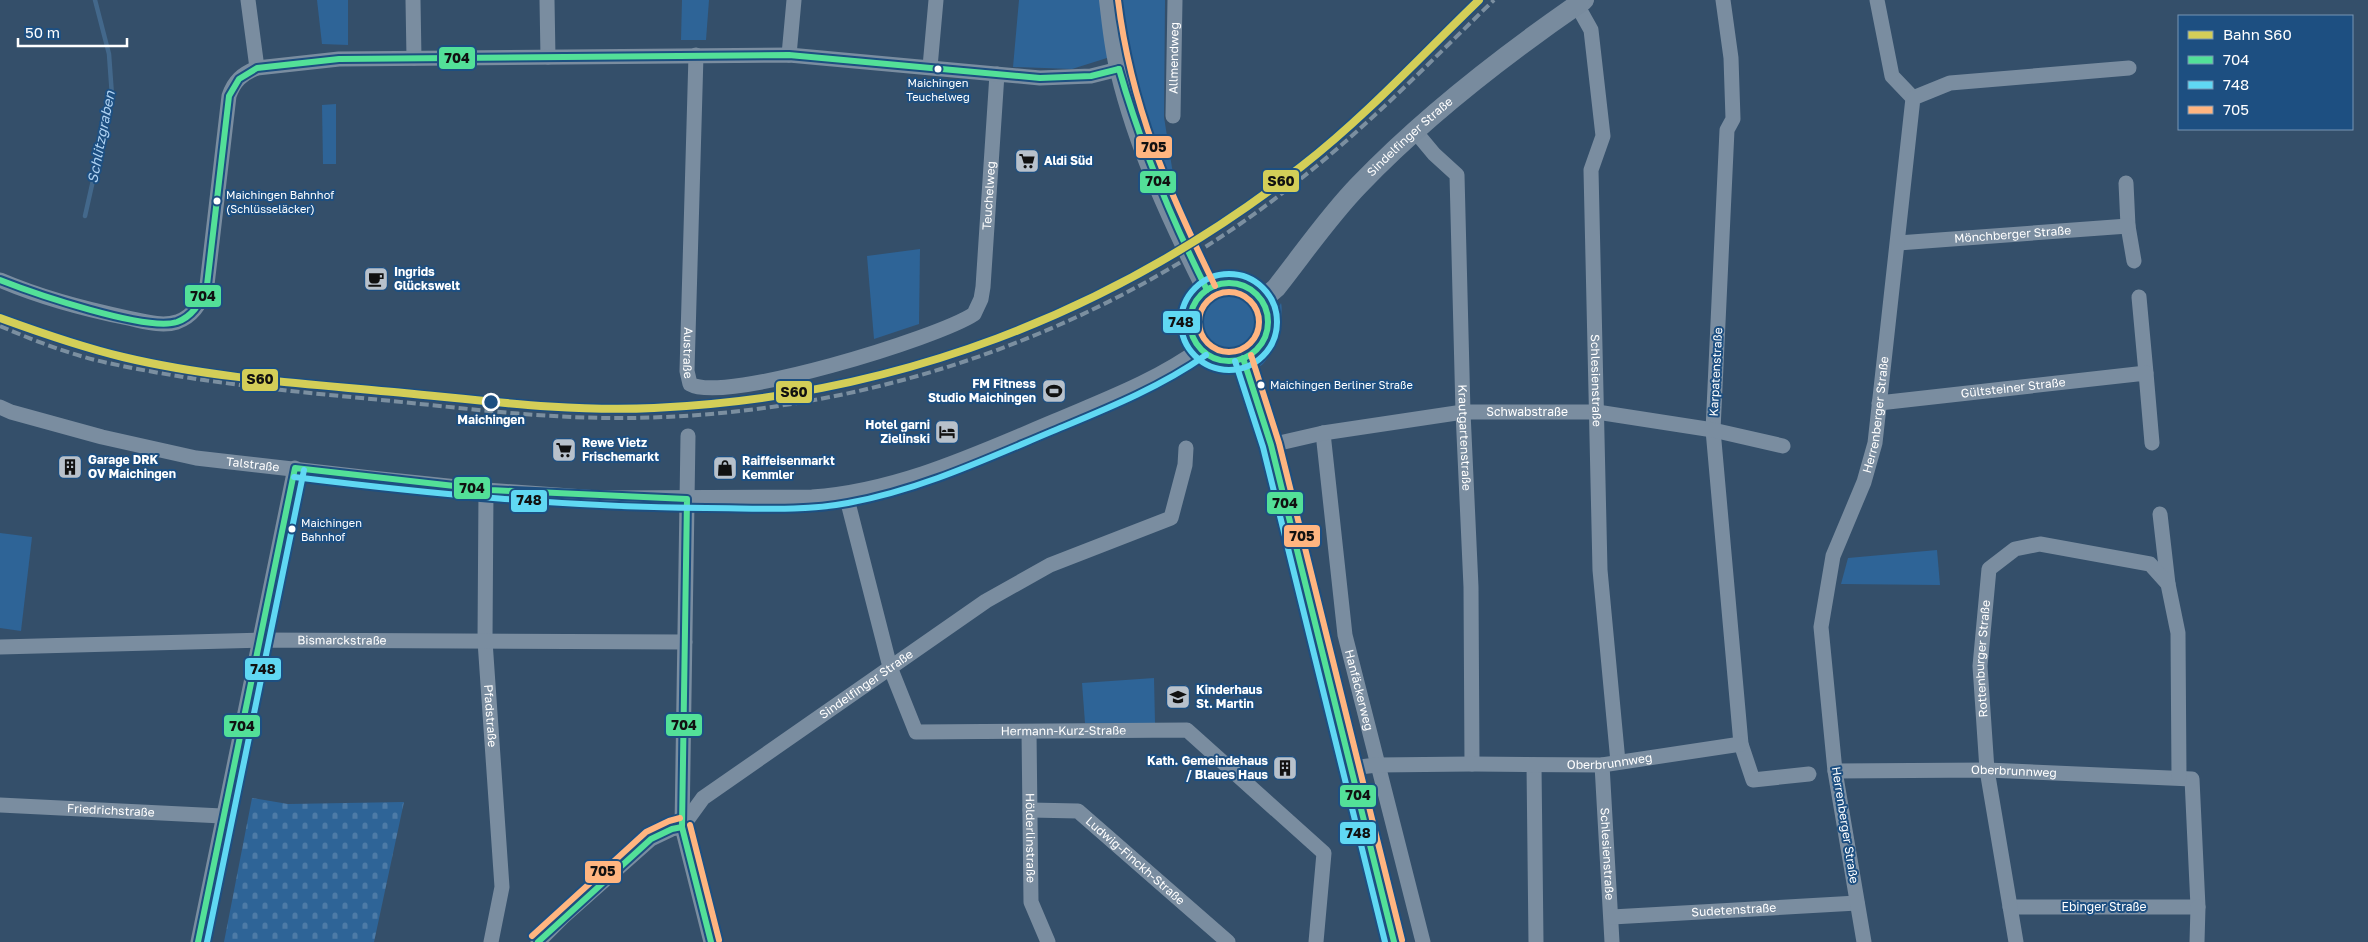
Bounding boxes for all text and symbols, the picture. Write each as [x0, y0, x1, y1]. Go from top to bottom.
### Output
scale bar [18, 15, 126, 47]
legend [2178, 15, 2353, 130]
street label: Allmendweg [1165, 22, 1182, 94]
text: 50 m [25, 23, 60, 41]
text: Bahn S60 [2223, 25, 2292, 43]
line badge: 704 [438, 46, 476, 70]
text: 704 [444, 49, 470, 66]
text: 704 [2223, 50, 2249, 68]
marker: Maichingen Teuchelweg [933, 64, 943, 74]
text: 748 [2223, 75, 2249, 93]
place label: Maichingen Teuchelweg [906, 76, 970, 103]
water label: Schlitzgraben [83, 88, 118, 184]
street label: Sindelfinger Straße [1364, 93, 1456, 179]
text: 705 [2223, 100, 2249, 118]
line badge: 705 [1135, 135, 1173, 159]
text: 705 [1141, 138, 1167, 155]
supermarket icon: Aldi Süd [1014, 148, 1040, 174]
place label: Aldi Süd [1044, 153, 1093, 168]
street label: Teuchelweg [979, 160, 998, 231]
line badge: S60 [1262, 169, 1300, 193]
line badge: 704 [1139, 170, 1177, 194]
text: 704 [1145, 172, 1171, 189]
text: S60 [1267, 172, 1295, 189]
place label: Maichingen Bahnhof (Schlüsseläcker) [226, 188, 334, 215]
marker: Maichingen Bahnhof (Schlüsseläcker) [212, 196, 222, 206]
street label: Mönchberger Straße [1954, 222, 2072, 246]
place label: Ingrids Glückswelt [394, 264, 460, 293]
cafe icon: Ingrids Glückswelt [363, 266, 389, 292]
line badge: 704 [184, 284, 222, 308]
text: 704 [190, 287, 216, 304]
line badge: 748 [1162, 310, 1201, 334]
text: 748 [1168, 313, 1194, 330]
street label: Austraße [680, 327, 697, 380]
street label: Karpatenstraße [1706, 327, 1725, 417]
street label: Schlesienstraße [1588, 334, 1605, 427]
street label: Herrenberger Straße [1859, 355, 1892, 475]
line badge: S60 [241, 368, 279, 392]
text: S60 [246, 370, 274, 387]
street label: Gültsteiner Straße [1960, 374, 2066, 401]
place label: FM Fitness Studio Maichingen [928, 376, 1036, 405]
sports icon: FM Fitness Studio Maichingen [1041, 378, 1067, 404]
place label: Maichingen Berliner Straße [1270, 378, 1413, 391]
line badge: S60 [775, 380, 813, 404]
marker: Maichingen Berliner Straße [1256, 380, 1266, 390]
text: S60 [780, 383, 808, 400]
street label: Krautgartenstraße [1455, 384, 1475, 491]
marker: Maichingen [482, 393, 500, 411]
street label: Schwabstraße [1486, 404, 1568, 419]
place label: Maichingen [457, 412, 525, 427]
place label: Hotel garni Zielinski [865, 417, 930, 446]
hotel icon: Hotel garni Zielinski [934, 419, 960, 445]
place label: Rewe Vietz Frischemarkt [582, 435, 659, 464]
supermarket icon: Rewe Vietz Frischemarkt [551, 437, 577, 463]
place label: Garage DRK OV Maichingen [88, 452, 176, 481]
place label: Raiffeisenmarkt Kemmler [742, 453, 835, 482]
building icon: Garage DRK OV Maichingen [57, 454, 83, 480]
street label: Talstraße [226, 454, 280, 474]
shop icon: Raiffeisenmarkt Kemmler [712, 455, 738, 481]
line badge: 704 [453, 476, 491, 500]
text: 704 [459, 479, 485, 496]
line badge: 748 [510, 489, 548, 513]
text: 748 [516, 491, 542, 508]
line badge: 704 [1266, 491, 1304, 515]
text: 704 [1272, 494, 1298, 511]
place label: Maichingen Bahnhof [301, 516, 362, 543]
marker: Maichingen Bahnhof [287, 524, 297, 534]
line badge: 705 [1283, 524, 1321, 548]
text: 705 [1289, 527, 1315, 544]
street label: Rottenburger Straße [1972, 599, 1993, 718]
street label: Bismarckstraße [297, 632, 387, 648]
street label: Sindelfinger Straße [816, 646, 916, 722]
street label: Hanfäckerweg [1342, 648, 1377, 732]
line badge: 748 [244, 657, 282, 681]
text: 748 [250, 660, 276, 677]
place label: Kinderhaus St. Martin [1196, 682, 1263, 711]
street label: Pfadstraße [481, 684, 500, 748]
school or university icon: Kinderhaus St. Martin [1165, 684, 1191, 710]
line badge: 704 [665, 713, 703, 737]
line badge: 704 [223, 714, 261, 738]
text: 704 [671, 716, 697, 733]
text: 704 [229, 717, 255, 734]
street label: Hermann-Kurz-Straße [1001, 722, 1126, 738]
street label: Oberbrunnweg [1567, 750, 1653, 772]
place label: Kath. Gemeindehaus / Blaues Haus [1147, 753, 1268, 782]
building icon: Kath. Gemeindehaus / Blaues Haus [1272, 755, 1298, 781]
street label: Oberbrunnweg [1971, 762, 2057, 780]
street label: Herrenberger Straße [1829, 765, 1862, 884]
line badge: 704 [1339, 784, 1377, 808]
text: 704 [1345, 786, 1371, 803]
street label: Hölderlinstraße [1023, 793, 1039, 883]
street label: Friedrichstraße [67, 800, 155, 820]
street label: Schlesienstraße [1597, 807, 1618, 901]
street label: Ludwig-Finckh-Straße [1083, 813, 1188, 908]
line badge: 748 [1339, 821, 1377, 845]
text: 748 [1345, 824, 1371, 841]
line badge: 705 [584, 860, 622, 884]
text: 705 [590, 862, 616, 879]
street label: Ebinger Straße [2062, 899, 2146, 914]
street label: Sudetenstraße [1691, 900, 1777, 919]

